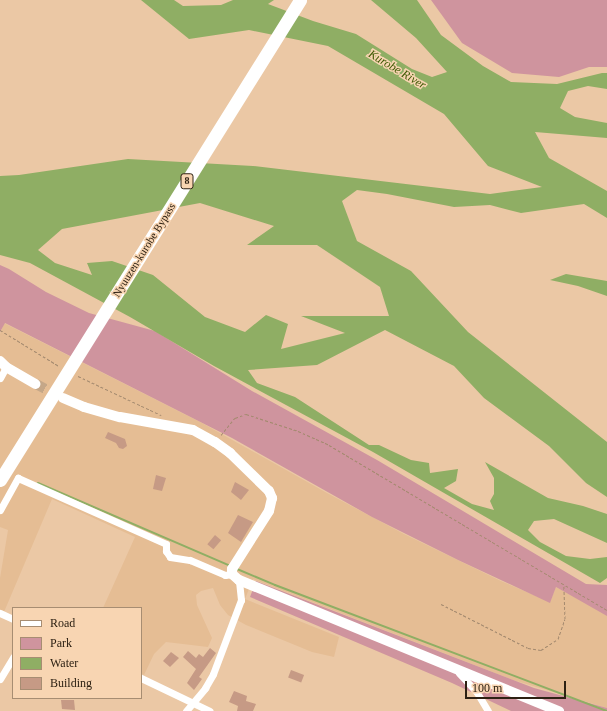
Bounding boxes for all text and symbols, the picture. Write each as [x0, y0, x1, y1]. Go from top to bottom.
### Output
water label: Kurobe River [366, 47, 428, 93]
road number: 8 [180, 173, 194, 189]
street label: Nyuuzen-kurobe Bypass [110, 201, 178, 299]
legend [12, 607, 142, 699]
text: Road [50, 616, 75, 630]
text: Park [50, 636, 72, 650]
text: Water [50, 656, 78, 670]
scale bar [467, 673, 568, 699]
text: Building [50, 676, 92, 690]
text: 100 m [472, 681, 502, 695]

